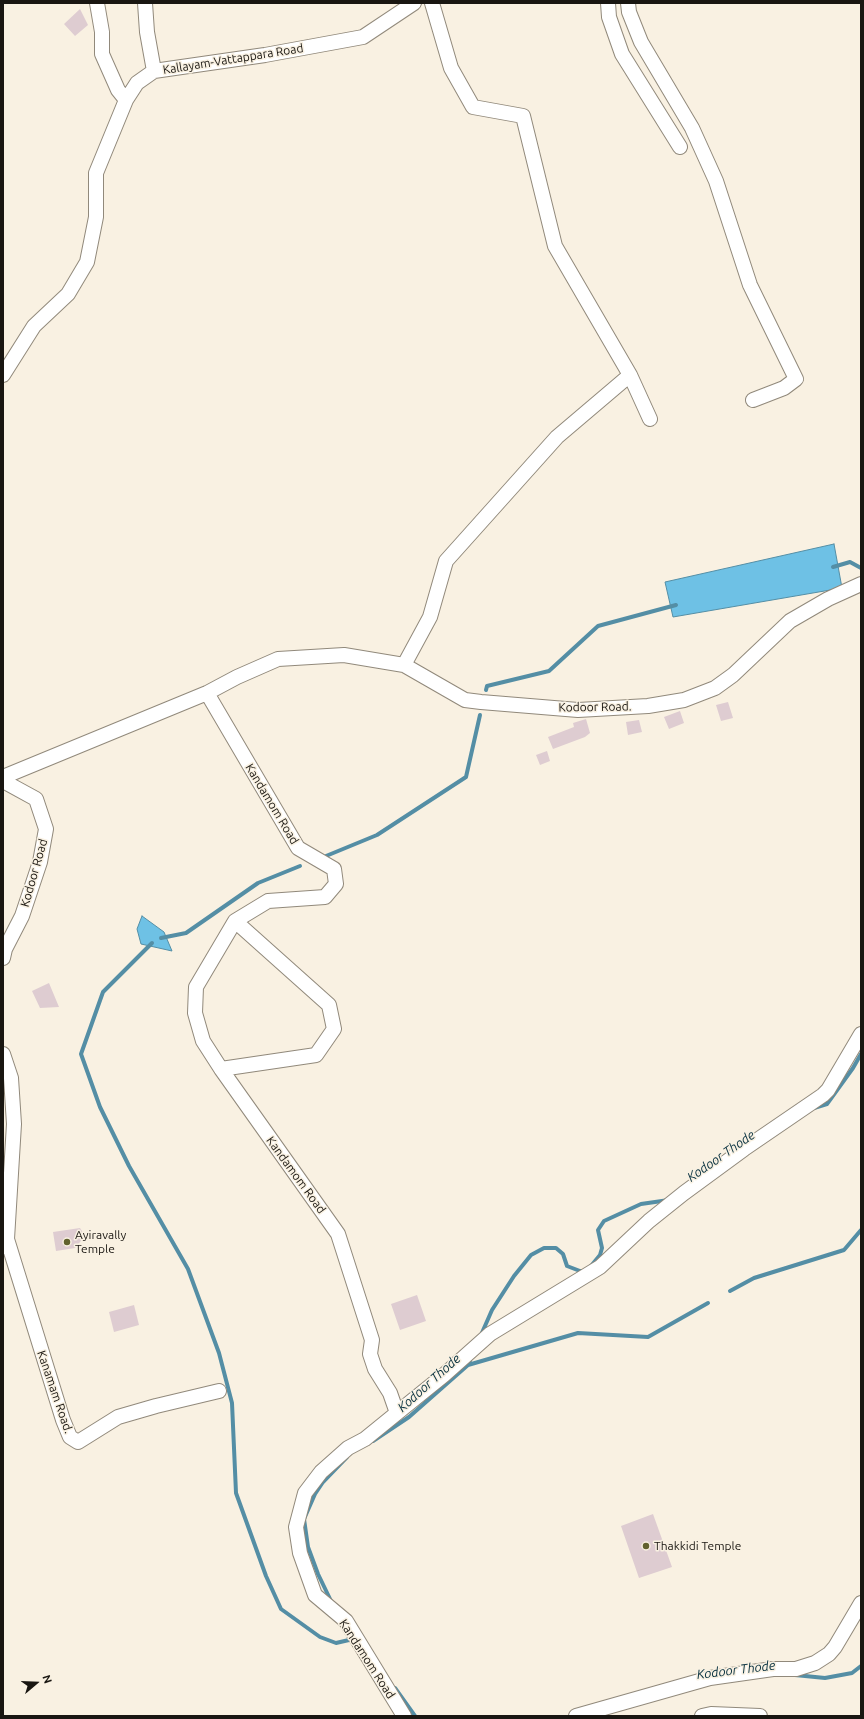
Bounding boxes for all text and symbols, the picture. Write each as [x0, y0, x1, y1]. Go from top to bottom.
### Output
street label: Kallayam-Vattappara Road [162, 41, 304, 77]
street label: Kodoor Road. [558, 699, 632, 715]
street label: Kandamom Road [242, 761, 302, 847]
street label: Kodoor Road [17, 837, 51, 909]
water label: Kodoor Thode [684, 1127, 758, 1185]
street label: Kandamom Road [263, 1134, 329, 1216]
place label: Ayiravally Temple [75, 1228, 126, 1256]
marker: Ayiravally Temple [62, 1237, 72, 1247]
street label: Kanamam Road. [34, 1349, 76, 1435]
water label: Kodoor Thode [394, 1351, 464, 1415]
place label: Thakkidi Temple [654, 1539, 741, 1553]
marker: Thakkidi Temple [641, 1541, 651, 1551]
street label: Kandamom Road [336, 1617, 398, 1701]
water label: Kodoor Thode [696, 1657, 776, 1683]
north arrow [16, 1663, 56, 1703]
text: N [40, 1673, 54, 1685]

